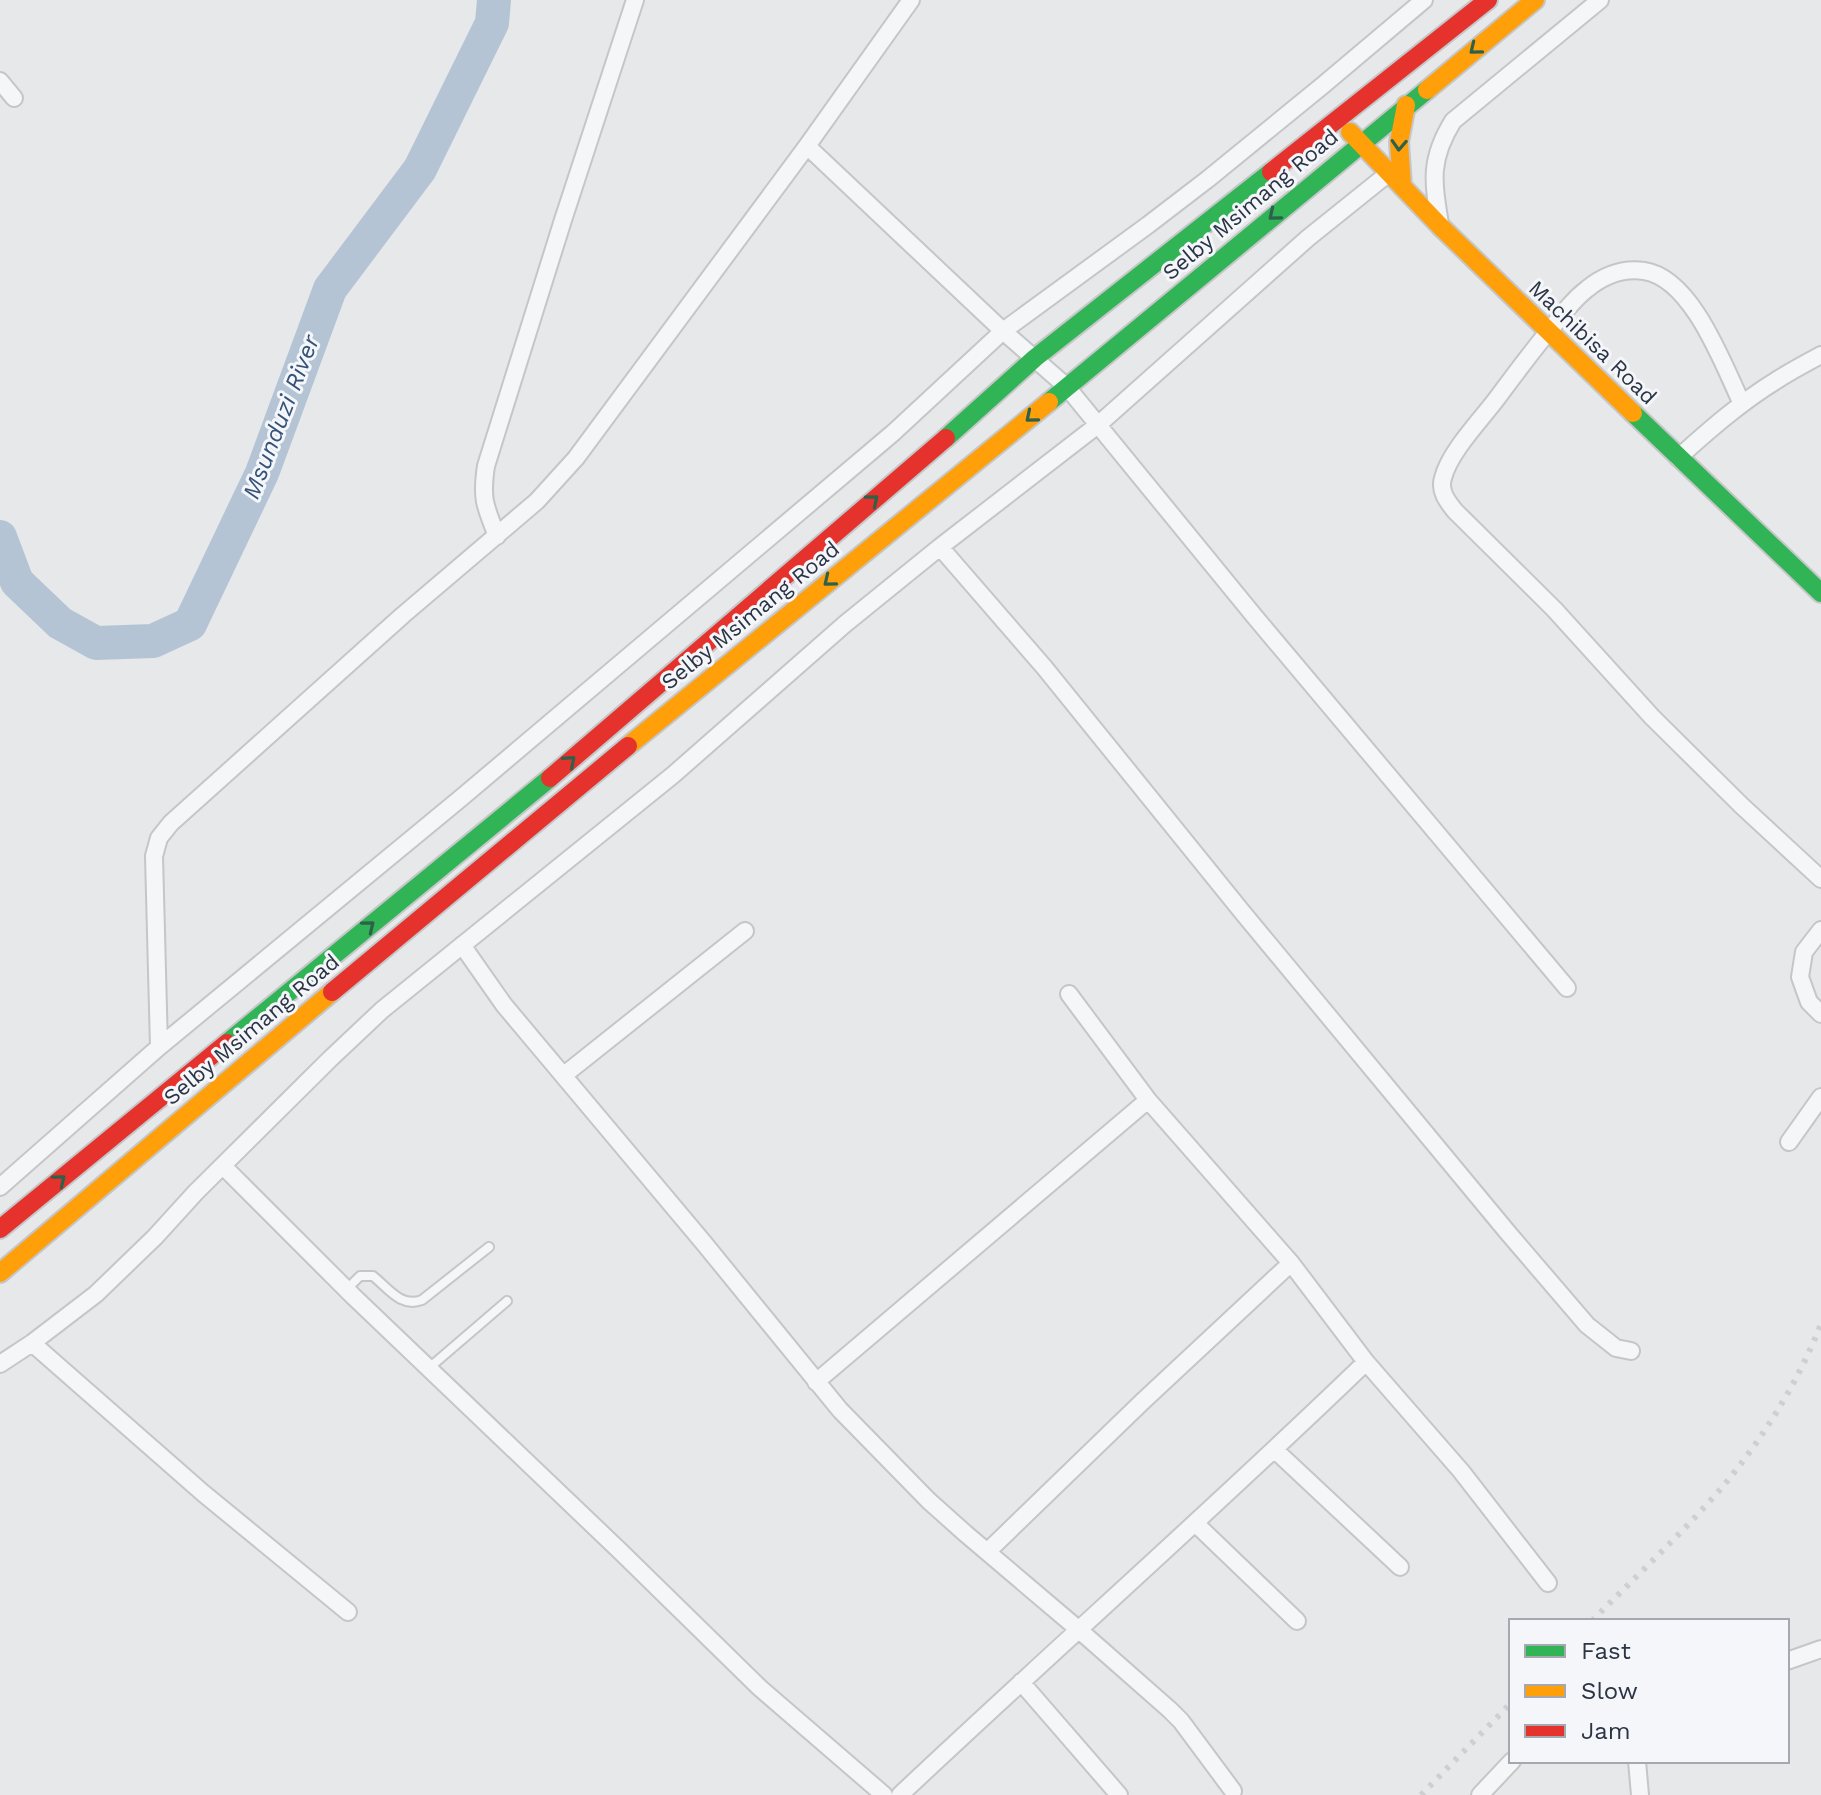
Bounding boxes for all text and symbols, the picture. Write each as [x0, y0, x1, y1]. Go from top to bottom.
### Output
one-way arrow [1470, 39, 1484, 54]
street label: Selby Msimang Road [1158, 124, 1343, 285]
one-way arrow [1391, 139, 1408, 152]
one-way arrow [1269, 205, 1284, 220]
street label: Machibisa Road [1524, 275, 1662, 409]
water label: Msunduzi River [237, 330, 326, 503]
one-way arrow [1026, 407, 1041, 422]
one-way arrow [864, 495, 878, 510]
street label: Selby Msimang Road [656, 536, 844, 695]
one-way arrow [824, 571, 839, 586]
one-way arrow [561, 756, 575, 771]
one-way arrow [360, 921, 375, 936]
street label: Selby Msimang Road [159, 949, 344, 1110]
one-way arrow [51, 1175, 65, 1190]
legend [1509, 1619, 1789, 1763]
text: Fast [1581, 1637, 1631, 1665]
text: Slow [1581, 1677, 1638, 1705]
text: Jam [1581, 1717, 1631, 1745]

